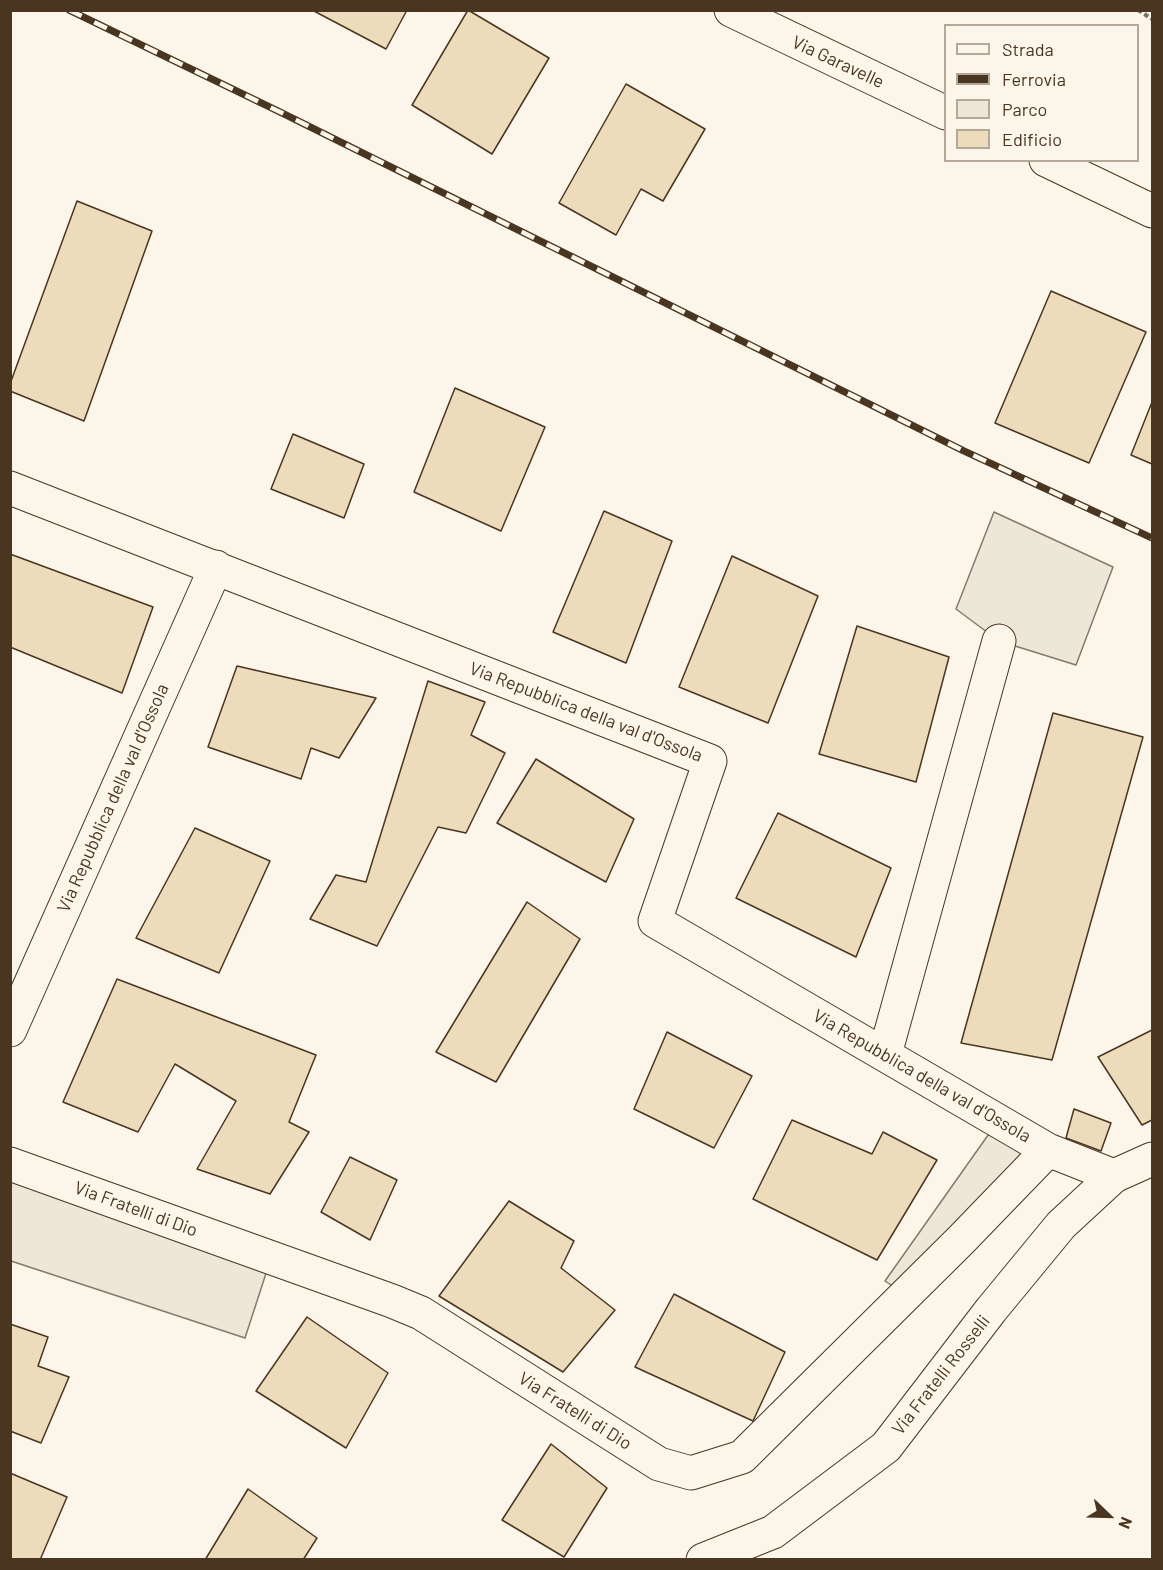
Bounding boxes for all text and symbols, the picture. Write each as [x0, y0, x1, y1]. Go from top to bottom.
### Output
legend [944, 24, 1139, 162]
street label: Via Garavelle [788, 31, 888, 93]
text: Strada [1002, 38, 1054, 60]
text: Ferrovia [1002, 68, 1066, 90]
text: Parco [1002, 98, 1047, 120]
text: Edificio [1002, 128, 1062, 150]
street label: Via Repubblica della val d'Ossola [466, 657, 706, 767]
street label: Via Repubblica della val d'Ossola [53, 680, 173, 916]
street label: Via Repubblica della val d'Ossola [809, 1005, 1035, 1147]
street label: Via Fratelli di Dio [71, 1177, 201, 1241]
street label: Via Fratelli Rosselli [887, 1311, 995, 1439]
street label: Via Fratelli di Dio [514, 1368, 636, 1454]
north arrow [1079, 1486, 1139, 1546]
text: N [1115, 1515, 1137, 1532]

